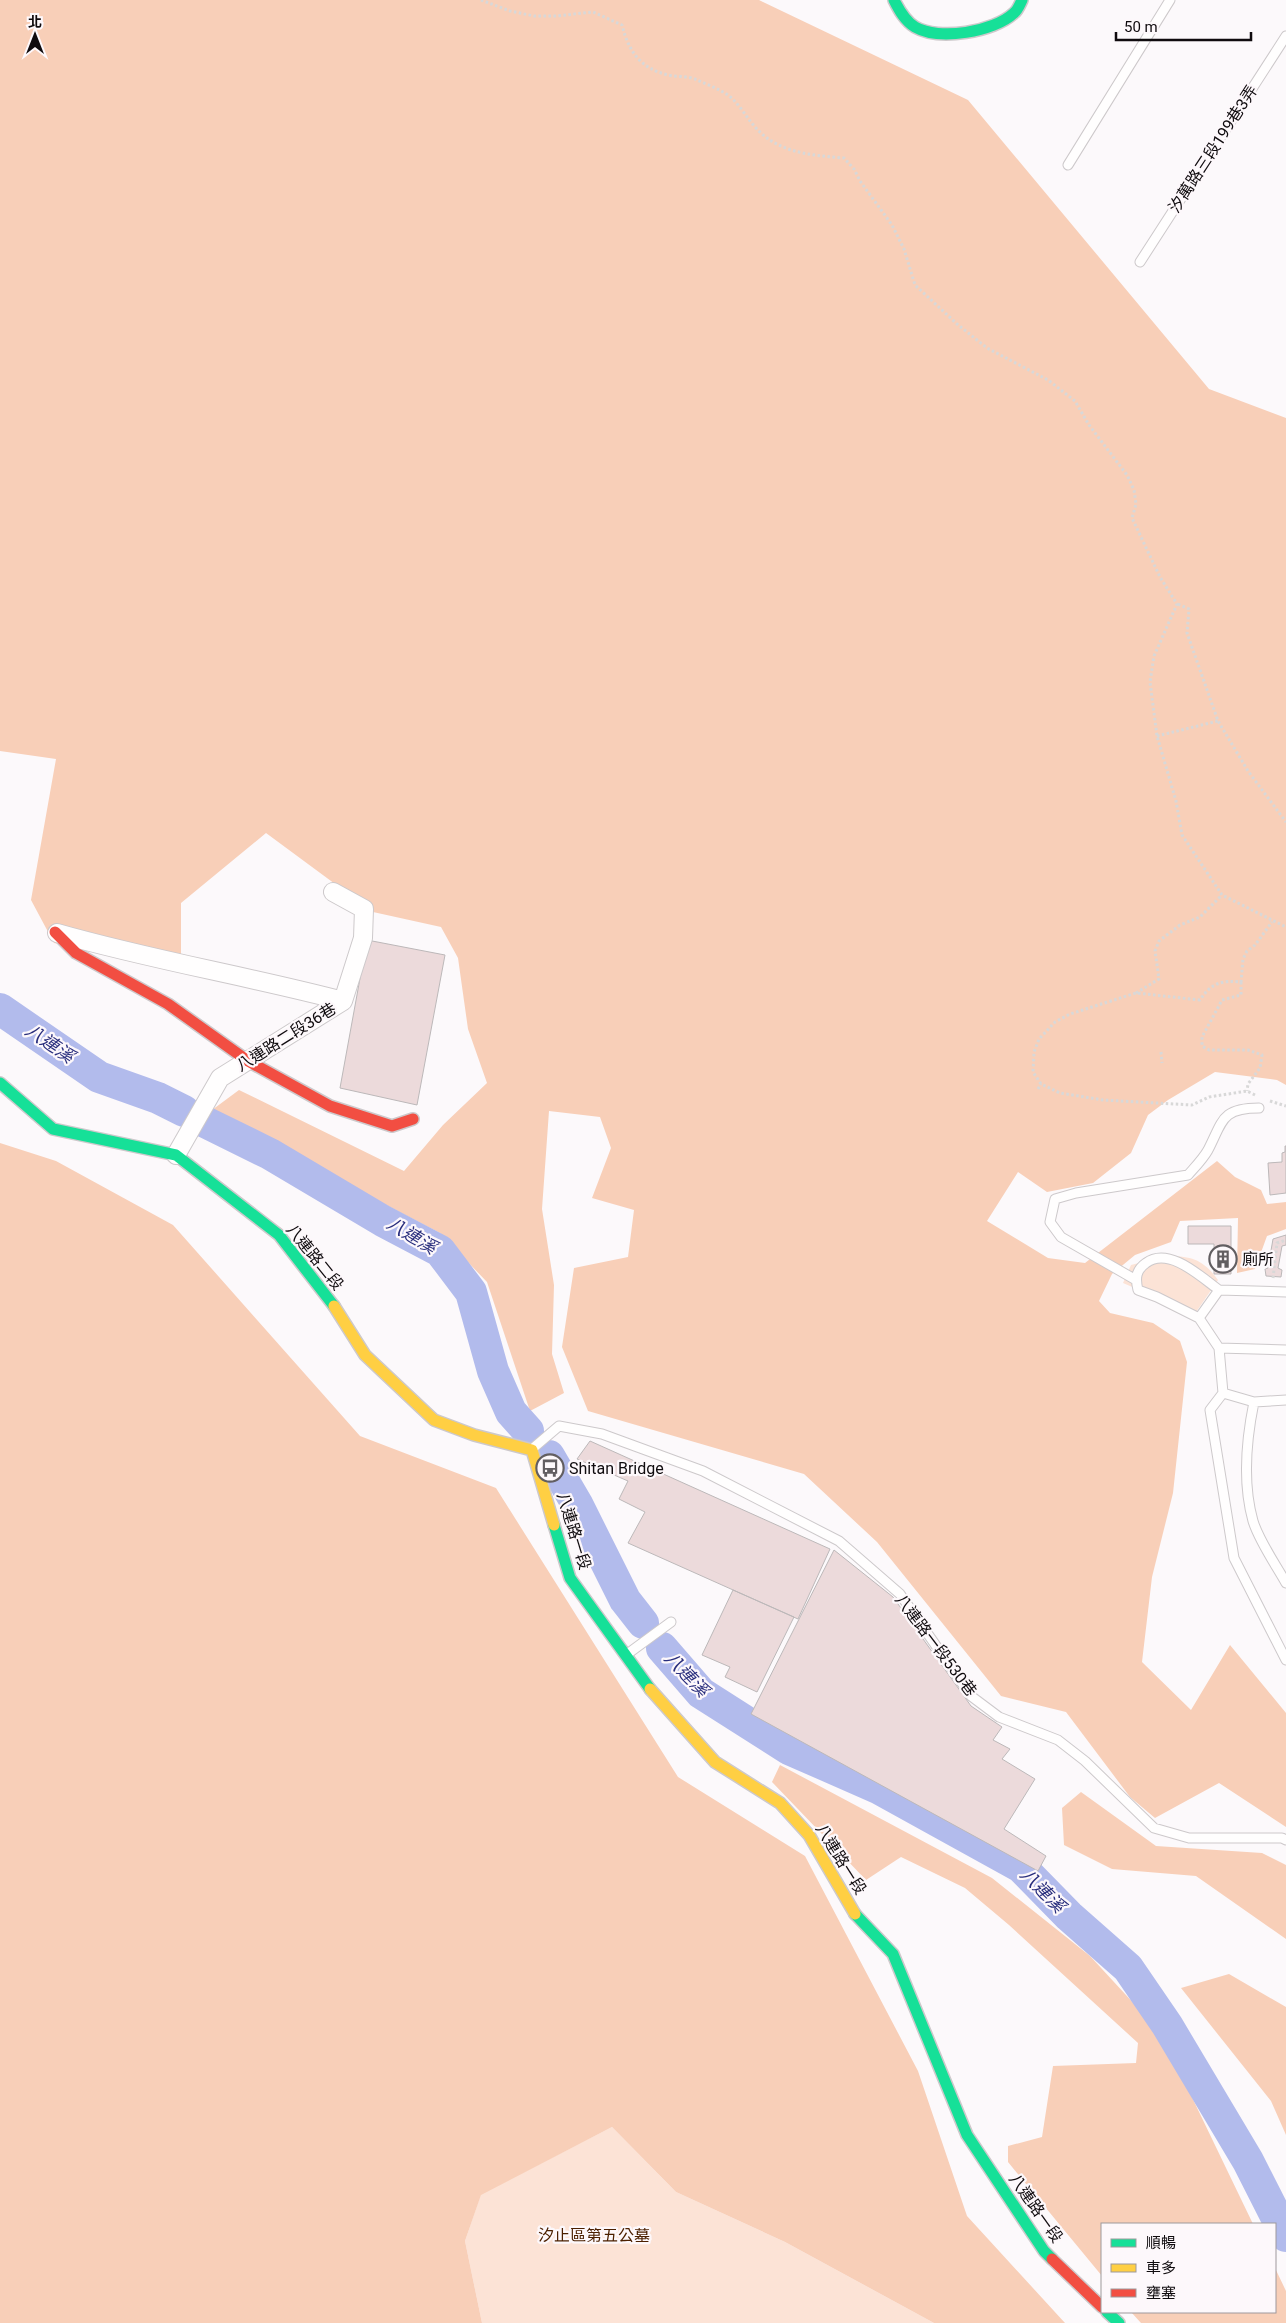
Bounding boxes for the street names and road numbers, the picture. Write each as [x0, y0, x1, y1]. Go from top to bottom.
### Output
street label: 汐萬路三段199巷3弄 [1165, 82, 1261, 216]
street label: 八連路二段36巷 [233, 999, 339, 1075]
street label: 八連路二段 [282, 1220, 348, 1294]
street label: 八連路一段 [553, 1490, 595, 1572]
street label: 八連路一段530巷 [891, 1590, 981, 1700]
street label: 八連路一段 [812, 1820, 870, 1898]
street label: 八連路一段 [1005, 2170, 1067, 2246]

